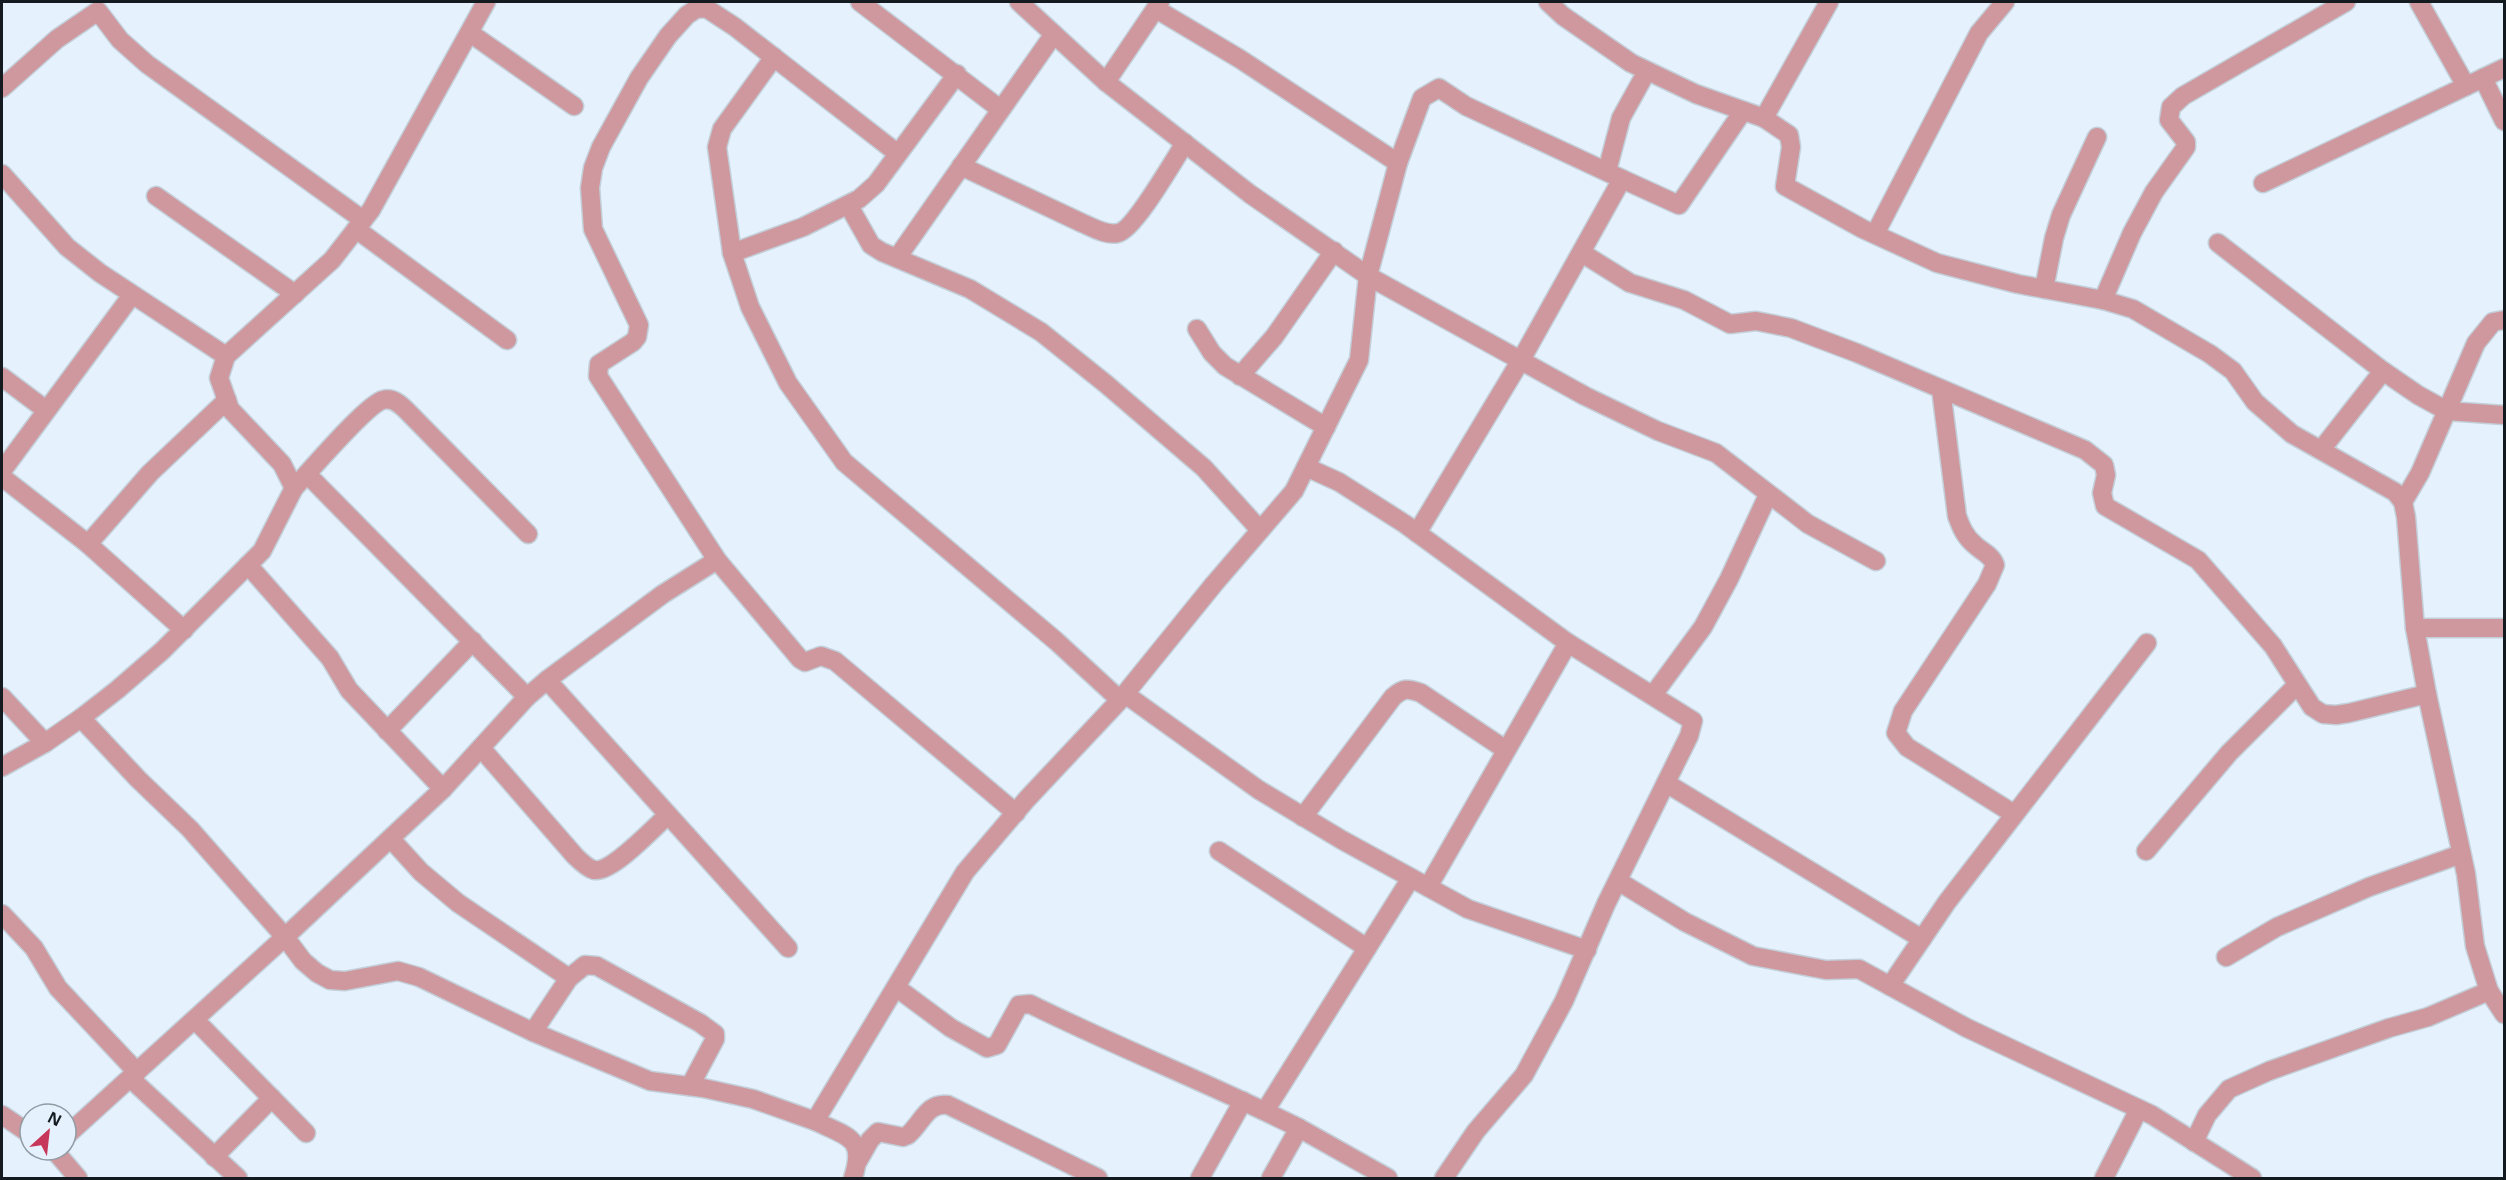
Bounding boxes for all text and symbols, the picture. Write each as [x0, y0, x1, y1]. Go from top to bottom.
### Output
north arrow [18, 1102, 78, 1162]
text: N [44, 1106, 66, 1131]

